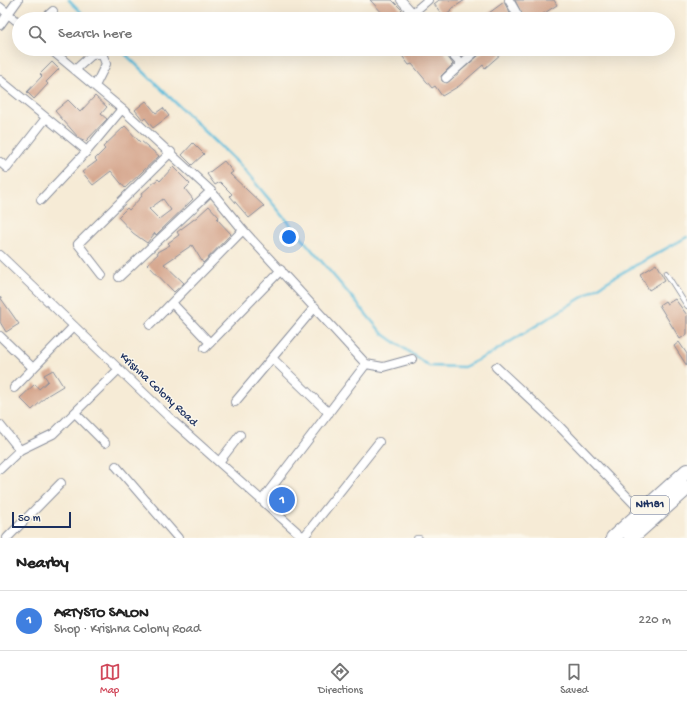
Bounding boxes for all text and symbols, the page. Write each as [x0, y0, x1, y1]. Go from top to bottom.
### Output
search box [12, 12, 675, 56]
icon: search [26, 23, 48, 45]
text: Search here [58, 25, 132, 43]
your location [279, 227, 299, 247]
street label: Krishna Colony Road [116, 350, 201, 430]
pin: 1 [269, 485, 295, 515]
road number: NH181 [631, 496, 669, 514]
scale bar [12, 510, 71, 529]
text: 50 m [18, 513, 40, 525]
text: Nearby [16, 554, 69, 574]
text: ARTYSTO SALON [54, 604, 149, 622]
text: 1 [26, 613, 32, 628]
text: 220 m [639, 613, 671, 628]
text: Shop · Krishna Colony Road [54, 622, 201, 637]
tab: Map [99, 661, 121, 697]
tab: Directions [318, 661, 363, 697]
tab: Saved [560, 661, 588, 697]

